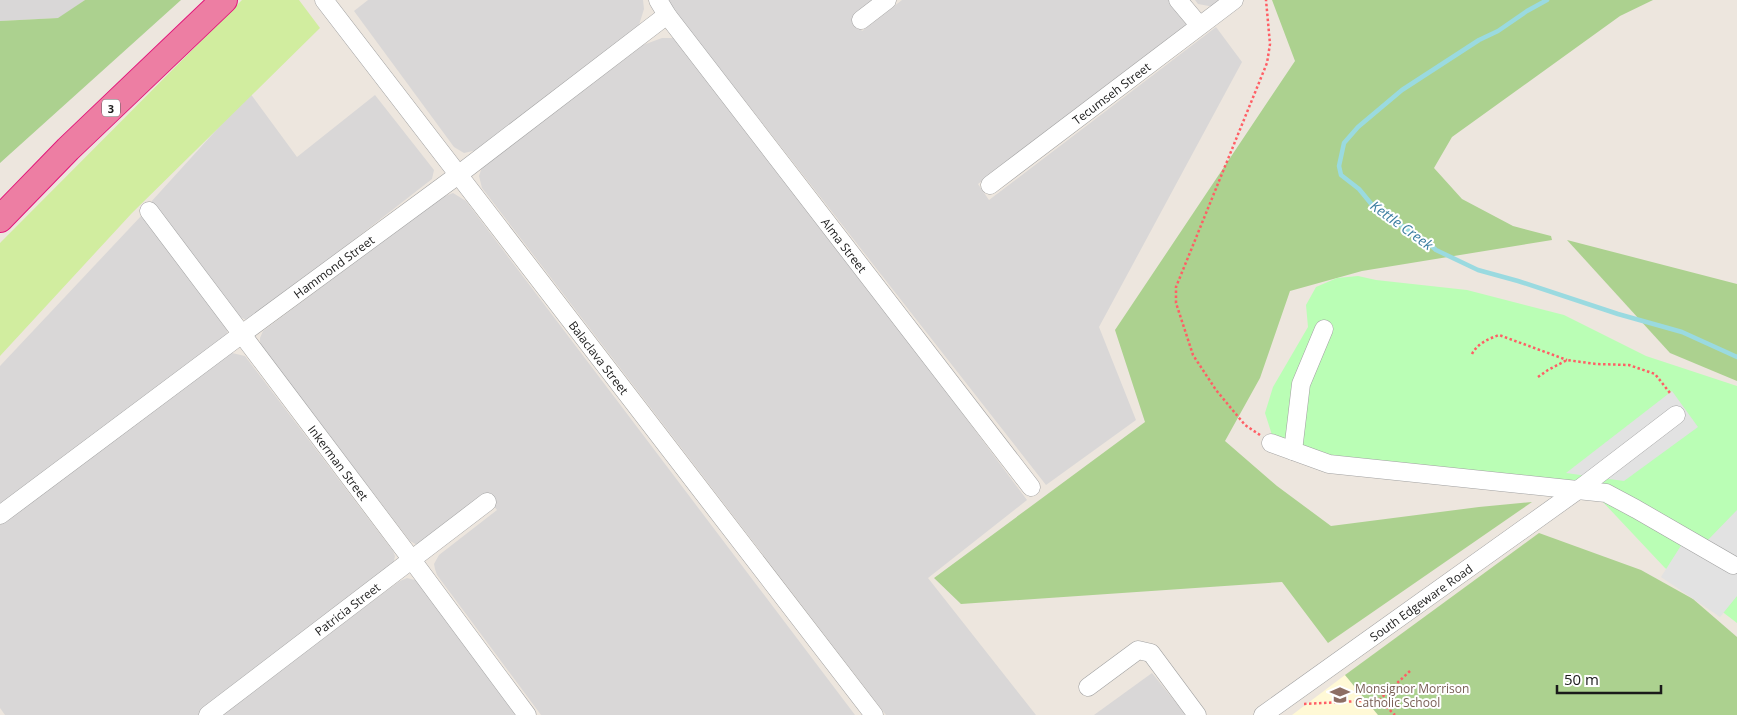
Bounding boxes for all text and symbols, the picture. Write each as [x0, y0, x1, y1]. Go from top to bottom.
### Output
street label: Tecumseh Street [1068, 58, 1154, 128]
road number: 3 [102, 100, 120, 116]
water label: Kettle Creek [1367, 196, 1438, 255]
street label: Alma Street [818, 214, 871, 276]
street label: Hammond Street [290, 231, 377, 302]
street label: Balaclava Street [565, 317, 633, 398]
street label: Inkerman Street [305, 421, 373, 504]
street label: South Edgeware Road [1366, 560, 1476, 645]
street label: Patricia Street [311, 578, 383, 639]
scale bar [1557, 662, 1661, 694]
text: 50 m [1564, 669, 1599, 689]
place label: Monsignor Morrison Catholic School [1355, 680, 1469, 711]
school or university icon: Monsignor Morrison Catholic School [1329, 684, 1351, 706]

